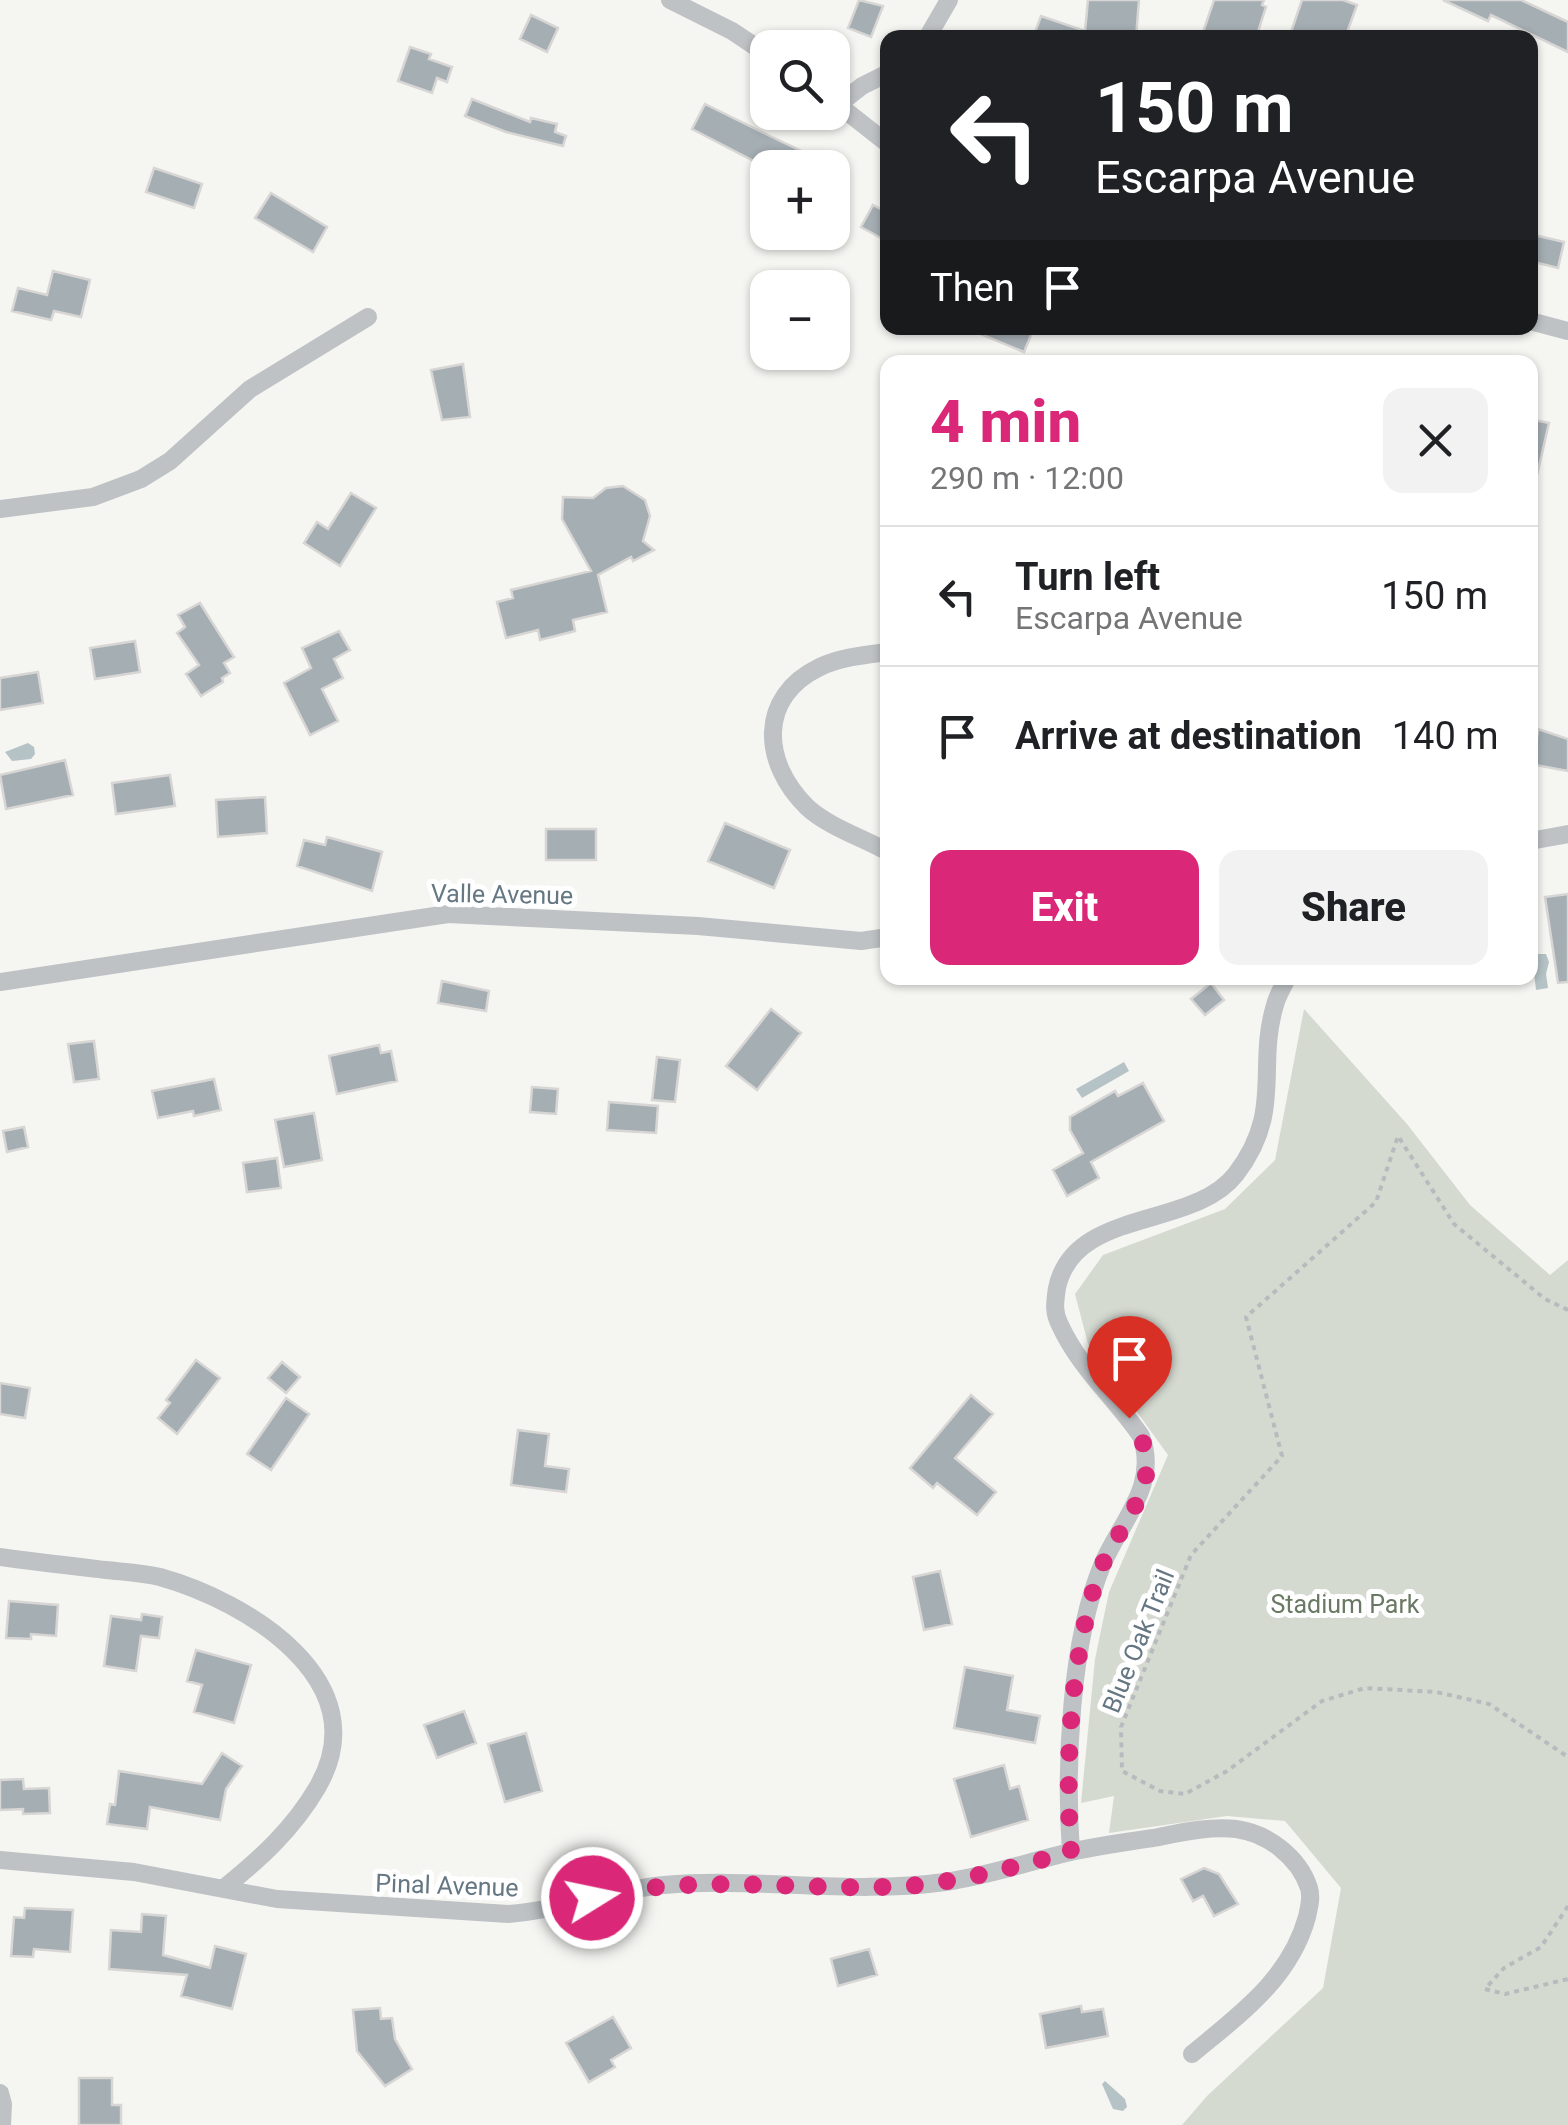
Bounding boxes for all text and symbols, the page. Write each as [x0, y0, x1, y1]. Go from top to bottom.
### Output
map controls [750, 30, 850, 370]
button: search [750, 30, 850, 130]
text: 150 m [1095, 67, 1294, 149]
icon: left [930, 70, 1060, 200]
button: + [750, 150, 850, 250]
text: Escarpa Avenue [1095, 151, 1415, 204]
icon: arrive [1035, 260, 1090, 315]
text: Then [930, 266, 1015, 310]
button: − [750, 270, 850, 370]
text: 4 min [930, 386, 1081, 457]
button: close [1383, 388, 1488, 493]
text: 290 m · 12:00 [930, 459, 1124, 497]
text: Turn left [1015, 555, 1160, 599]
icon: left [930, 569, 985, 624]
text: 150 m [1381, 574, 1488, 618]
text: Escarpa Avenue [1015, 599, 1243, 637]
icon: arrive [930, 709, 985, 764]
text: Arrive at destination [1015, 714, 1362, 758]
text: 140 m [1392, 714, 1499, 758]
button: Exit [930, 850, 1199, 965]
button: Share [1219, 850, 1488, 965]
street label: Valle Avenue [431, 879, 573, 910]
pin [1087, 1316, 1172, 1419]
icon: arrive [1102, 1331, 1157, 1386]
street label: Blue Oak Trail [1097, 1565, 1180, 1717]
park label: Stadium Park [1270, 1590, 1420, 1619]
position arrow [540, 1846, 644, 1950]
street label: Pinal Avenue [375, 1869, 519, 1902]

